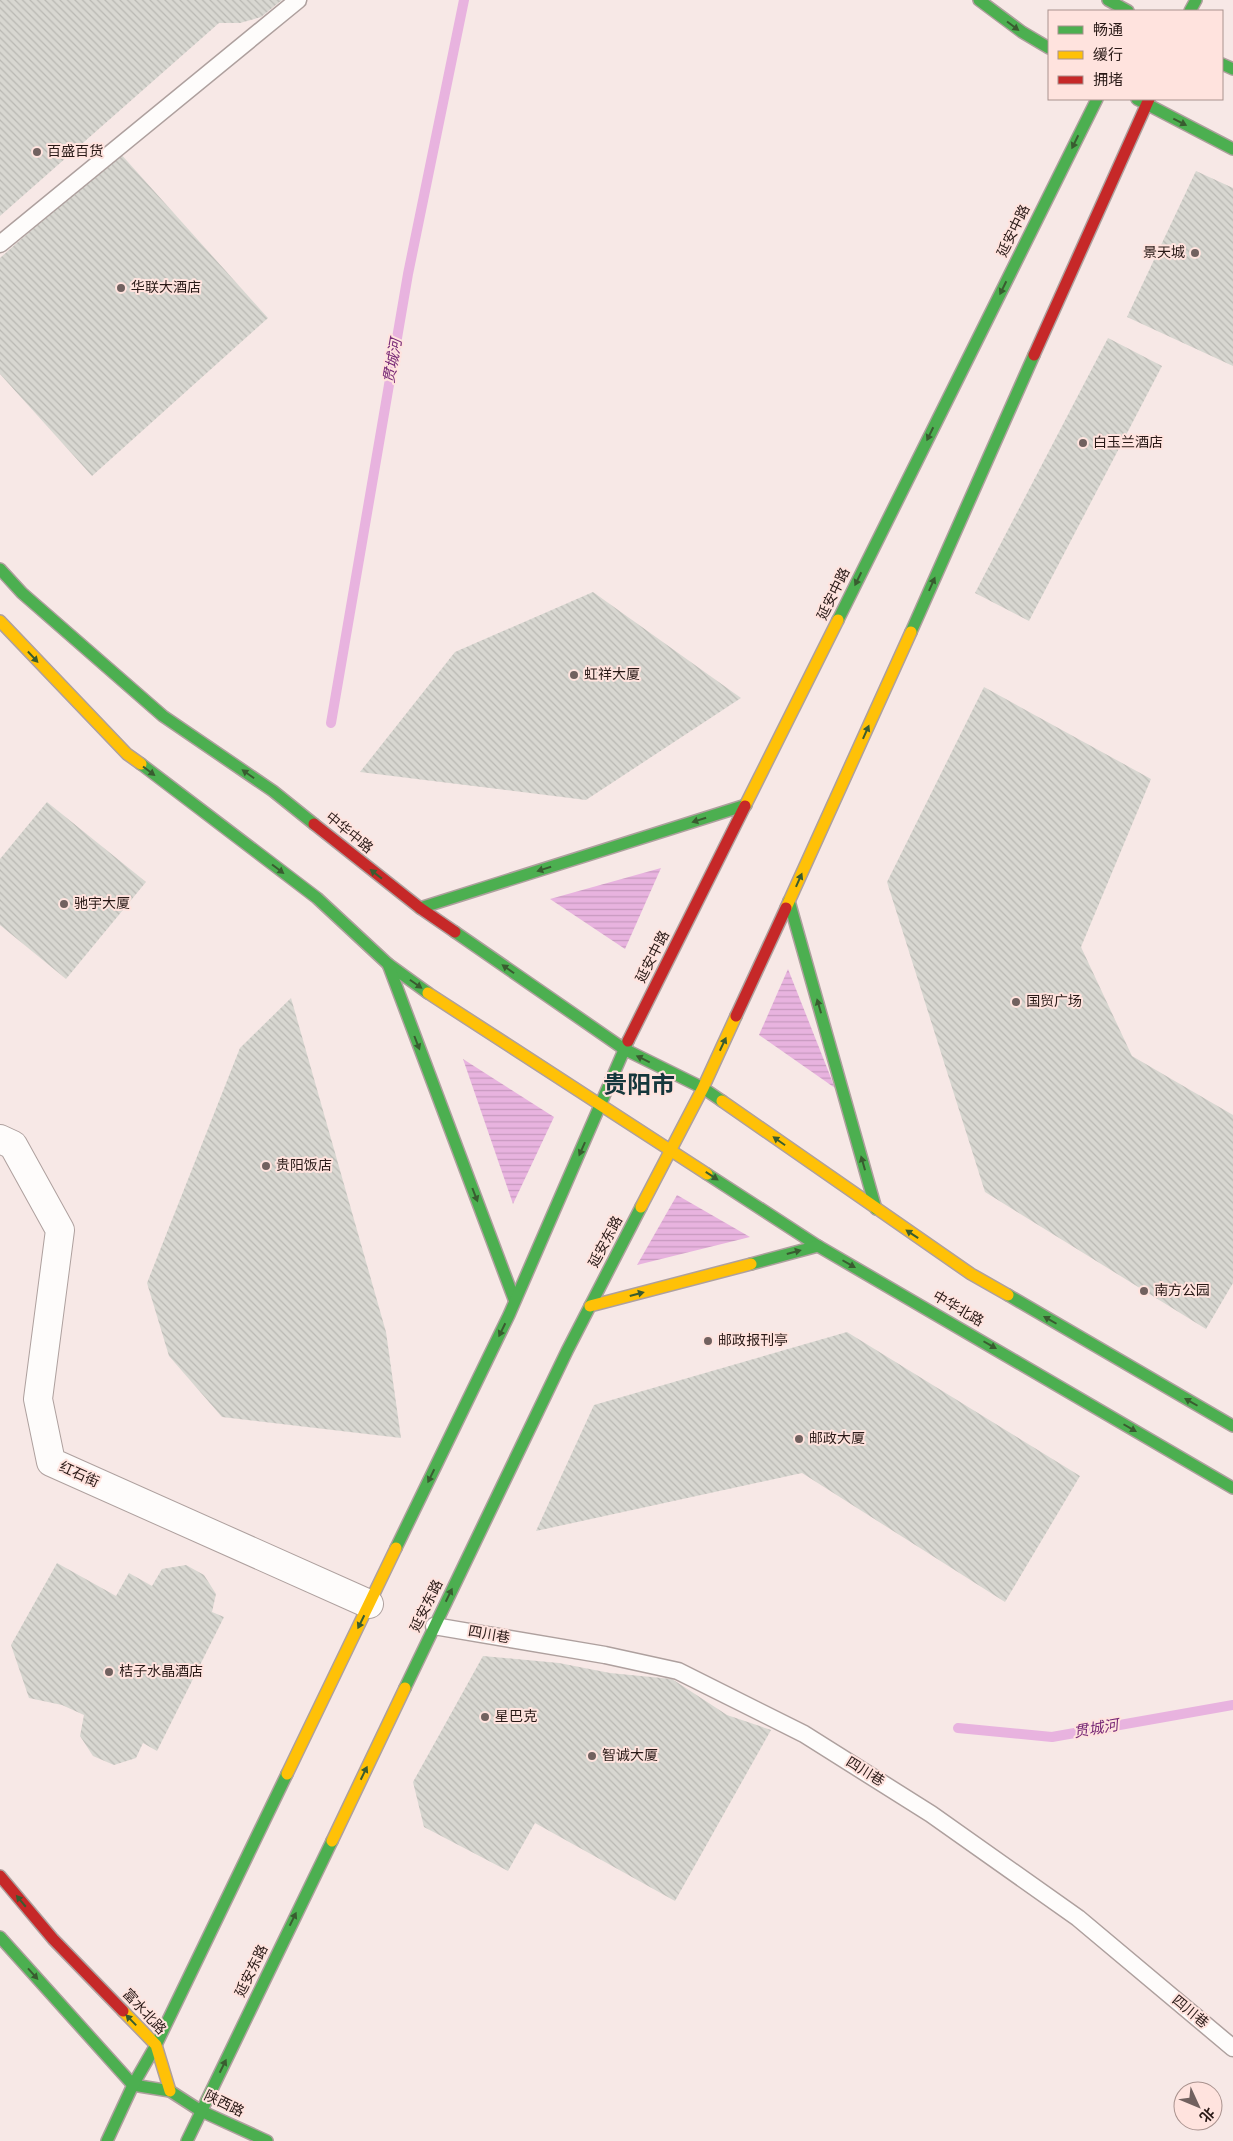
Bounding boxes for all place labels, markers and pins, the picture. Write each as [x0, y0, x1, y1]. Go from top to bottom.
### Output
place label: 百盛百货 [47, 143, 103, 159]
marker: 百盛百货 [31, 146, 43, 158]
place label: 景天城 [1143, 245, 1185, 260]
marker: 景天城 [1189, 247, 1201, 259]
place label: 华联大酒店 [131, 279, 201, 295]
marker: 华联大酒店 [115, 282, 127, 294]
place label: 白玉兰酒店 [1093, 435, 1163, 450]
marker: 白玉兰酒店 [1077, 437, 1089, 449]
place label: 虹祥大厦 [584, 667, 640, 682]
marker: 虹祥大厦 [568, 669, 580, 681]
place label: 驰宇大厦 [74, 896, 130, 911]
marker: 驰宇大厦 [58, 898, 70, 910]
place label: 国贸广场 [1026, 994, 1082, 1009]
marker: 国贸广场 [1010, 996, 1022, 1008]
place label: 贵阳饭店 [276, 1158, 332, 1173]
marker: 贵阳饭店 [260, 1160, 272, 1172]
place label: 南方公园 [1154, 1283, 1210, 1298]
marker: 南方公园 [1138, 1285, 1150, 1297]
place label: 邮政报刊亭 [718, 1333, 788, 1348]
marker: 邮政报刊亭 [702, 1335, 714, 1347]
place label: 邮政大厦 [809, 1431, 865, 1446]
marker: 邮政大厦 [793, 1433, 805, 1445]
place label: 桔子水晶酒店 [119, 1664, 203, 1679]
marker: 桔子水晶酒店 [103, 1666, 115, 1678]
place label: 星巴克 [495, 1709, 537, 1724]
marker: 星巴克 [479, 1711, 491, 1723]
place label: 智诚大厦 [602, 1747, 658, 1763]
marker: 智诚大厦 [586, 1750, 598, 1762]

